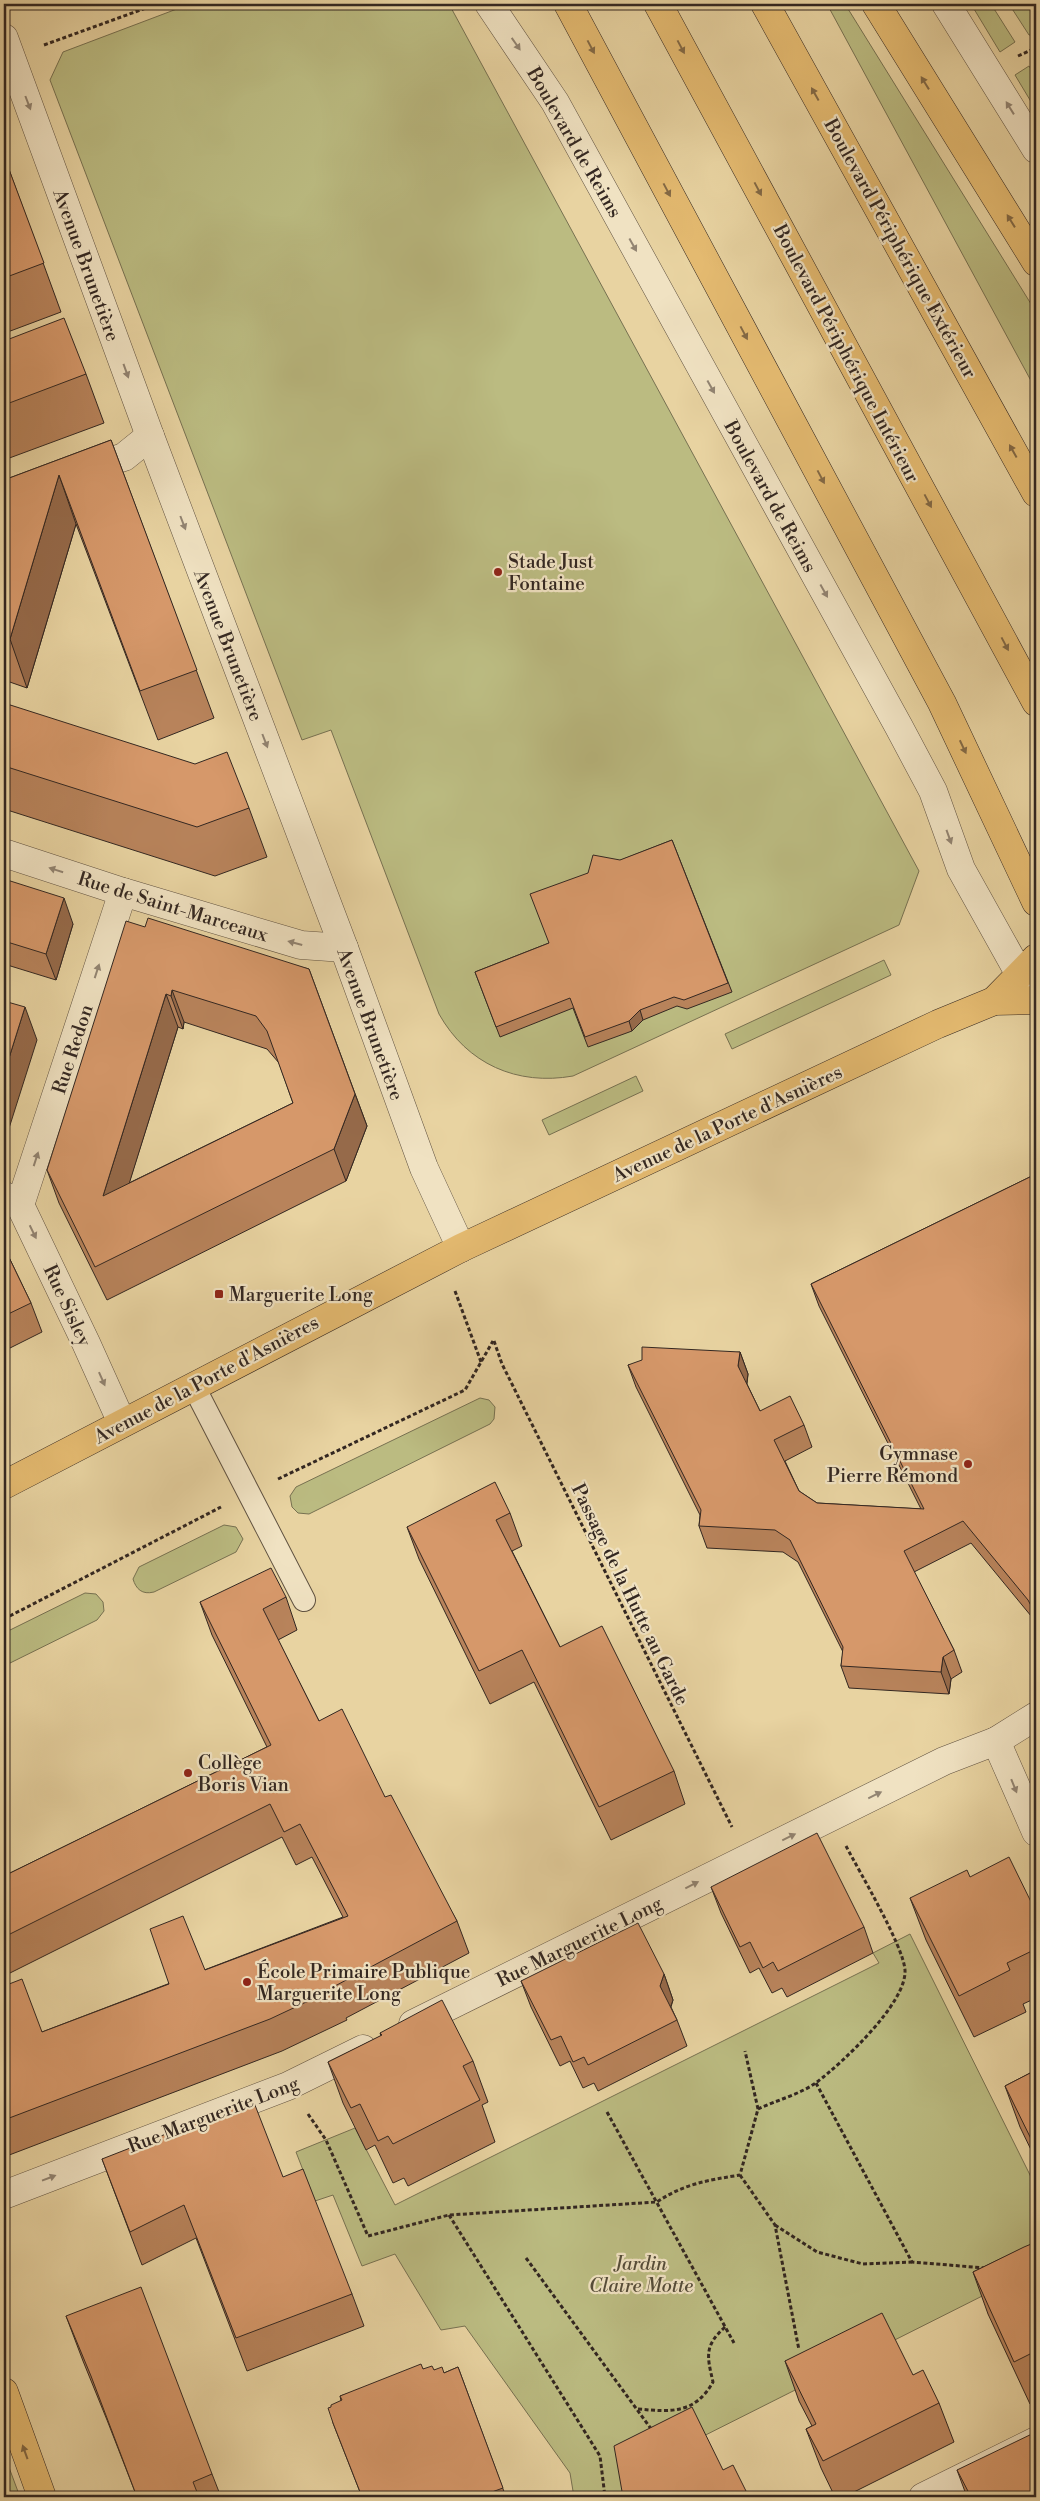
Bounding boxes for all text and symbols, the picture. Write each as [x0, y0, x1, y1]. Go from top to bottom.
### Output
one-way arrow [511, 37, 522, 50]
one-way arrow [677, 39, 685, 54]
one-way arrow [586, 40, 595, 53]
street label: Boulevard de Reims [521, 62, 627, 222]
one-way arrow [920, 76, 930, 89]
one-way arrow [811, 87, 819, 101]
one-way arrow [25, 96, 32, 111]
one-way arrow [1006, 101, 1015, 114]
street label: Boulevard Périphérique Extérieur [818, 114, 982, 383]
one-way arrow [754, 182, 762, 197]
one-way arrow [663, 183, 671, 197]
street label: Avenue Brunetière [47, 185, 125, 345]
one-way arrow [1006, 214, 1015, 227]
street label: Boulevard Périphérique Intérieur [767, 219, 925, 487]
one-way arrow [629, 238, 637, 252]
one-way arrow [740, 326, 748, 341]
one-way arrow [122, 364, 130, 379]
one-way arrow [707, 380, 715, 395]
street label: Boulevard de Reims [718, 415, 822, 577]
one-way arrow [1008, 444, 1017, 457]
one-way arrow [817, 469, 825, 484]
one-way arrow [923, 495, 932, 508]
one-way arrow [180, 516, 187, 531]
place label: Stade Just Fontaine [508, 550, 594, 596]
street label: Avenue Brunetière [188, 565, 268, 725]
marker: Stade Just Fontaine [492, 566, 504, 578]
one-way arrow [819, 584, 828, 597]
one-way arrow [1001, 637, 1009, 652]
one-way arrow [261, 734, 269, 749]
one-way arrow [959, 740, 967, 754]
one-way arrow [945, 830, 953, 845]
one-way arrow [49, 866, 64, 874]
street label: Rue de Saint-Marceaux [75, 867, 271, 947]
one-way arrow [288, 938, 303, 946]
street label: Avenue Brunetière [331, 944, 409, 1104]
one-way arrow [93, 963, 101, 978]
street label: Rue Redon [47, 1001, 99, 1097]
street label: Avenue de la Porte d'Asnières [608, 1060, 846, 1188]
one-way arrow [32, 1151, 40, 1166]
one-way arrow [29, 1225, 37, 1239]
street label: Rue Sisley [38, 1261, 97, 1351]
place label: Marguerite Long [229, 1283, 373, 1307]
marker: Marguerite Long [213, 1288, 225, 1300]
street label: Avenue de la Porte d'Asnières [89, 1310, 323, 1450]
one-way arrow [99, 1372, 107, 1386]
place label: Gymnase Pierre Rémond [827, 1442, 958, 1488]
marker: Gymnase Pierre Rémond [962, 1458, 974, 1470]
street label: Passage de la Hutte au Garde [566, 1480, 694, 1709]
place label: Collège Boris Vian [197, 1751, 289, 1797]
marker: Collège Boris Vian [182, 1767, 194, 1779]
one-way arrow [1011, 1779, 1019, 1793]
one-way arrow [868, 1791, 882, 1799]
one-way arrow [782, 1833, 796, 1841]
one-way arrow [684, 1881, 699, 1889]
street label: Rue Marguerite Long [493, 1891, 666, 1992]
place label: École Primaire Publique Marguerite Long [257, 1959, 470, 2006]
marker: École Primaire Publique Marguerite Long [241, 1976, 253, 1988]
street label: Rue Marguerite Long [124, 2071, 302, 2159]
one-way arrow [42, 2173, 56, 2181]
park label: Jardin Claire Motte [589, 2252, 693, 2298]
one-way arrow [21, 2444, 28, 2459]

